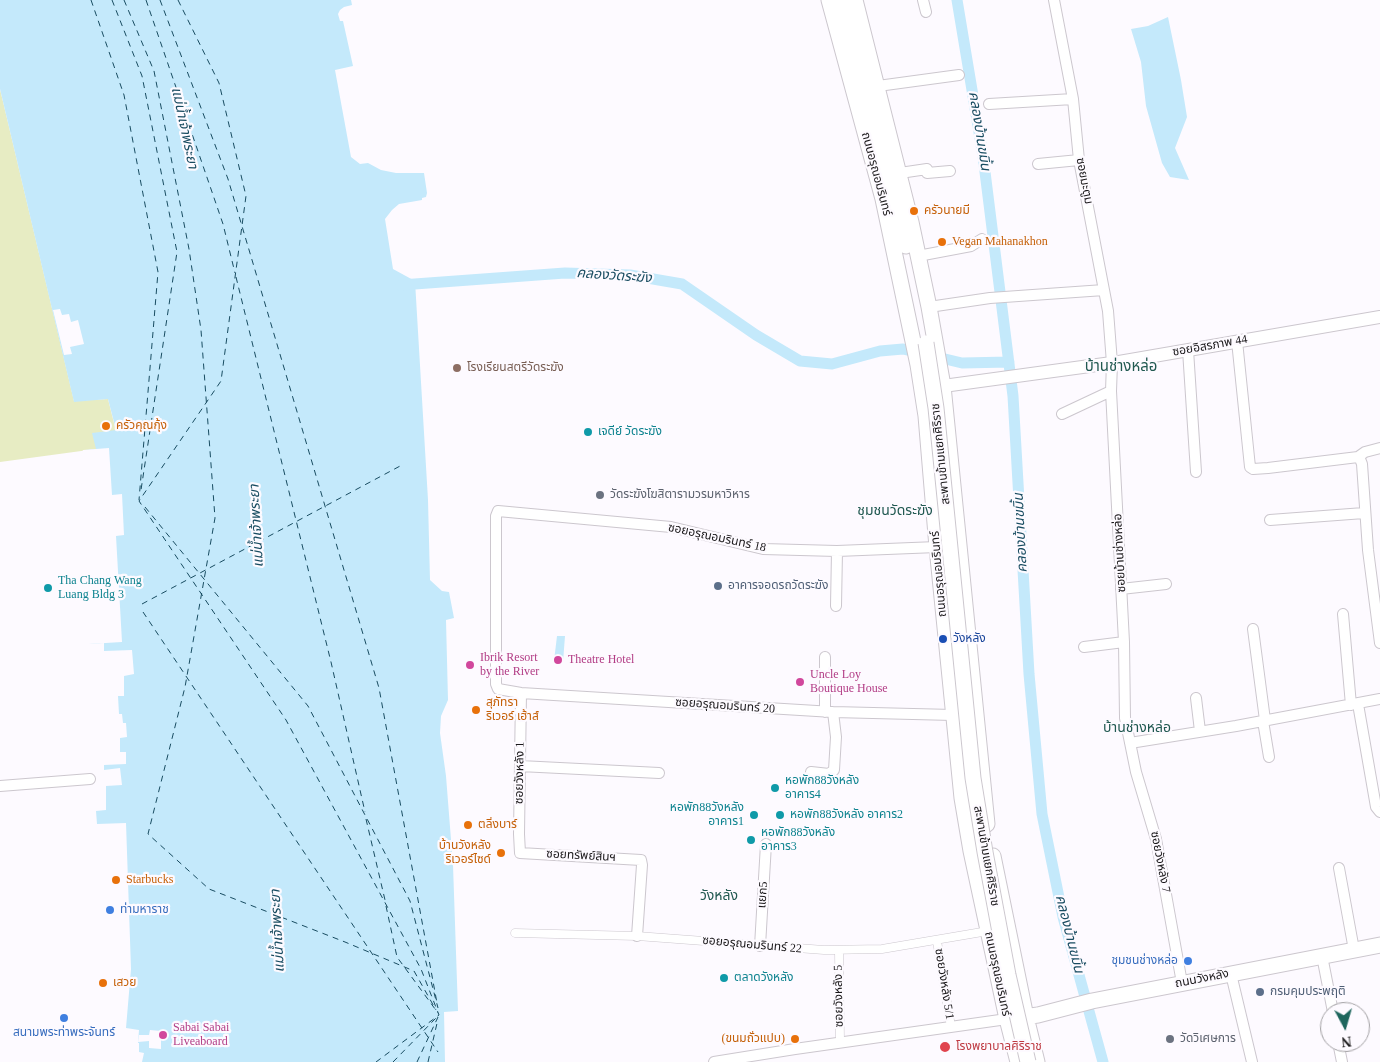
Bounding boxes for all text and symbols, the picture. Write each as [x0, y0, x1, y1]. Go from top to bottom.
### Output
water label: แม่น้ำเจ้าพระยา [167, 86, 201, 170]
water label: คลองบ้านขมิ้น [964, 90, 994, 172]
street label: ถนนอรุณอมรินทร์ [858, 130, 894, 218]
street label: ซอยมะตูม [1072, 157, 1096, 205]
place label: ครัวนายมี [924, 204, 970, 218]
marker: ครัวนายมี [908, 205, 920, 217]
place label: Vegan Mahanakhon [952, 235, 1048, 249]
marker: Vegan Mahanakhon [936, 236, 948, 248]
water label: คลองวัดระฆัง [576, 265, 652, 287]
street label: ซอยอิสรภาพ 44 [1171, 332, 1249, 360]
district label: บ้านช่างหล่อ [1085, 358, 1157, 376]
place label: โรงเรียนสตรีวัดระฆัง [467, 361, 564, 375]
marker: โรงเรียนสตรีวัดระฆัง [451, 362, 463, 374]
street label: สะพานข้ามแยกศิริราช [929, 403, 953, 505]
place label: ครัวคุณกุ้ง [116, 419, 167, 433]
marker: ครัวคุณกุ้ง [100, 420, 112, 432]
place label: เจดีย์ วัดระฆัง [598, 425, 662, 439]
marker: เจดีย์ วัดระฆัง [582, 426, 594, 438]
water label: แม่น้ำเจ้าพระยา [246, 484, 268, 568]
place label: วัดระฆังโฆสิตารามวรมหาวิหาร [610, 488, 750, 502]
marker: วัดระฆังโฆสิตารามวรมหาวิหาร [594, 489, 606, 501]
water label: คลองบ้านขมิ้น [1011, 493, 1031, 573]
district label: ชุมชนวัดระฆัง [857, 503, 933, 519]
street label: ซอยบ้านช่างหล่อ [1111, 513, 1129, 593]
street label: ซอยอรุณอมรินทร์ 18 [667, 521, 767, 555]
street label: ถนนอรุณอมรินทร์ [928, 530, 950, 618]
place label: Tha Chang Wang Luang Bldg 3 [58, 574, 142, 602]
place label: อาคารจอดรถวัดระฆัง [728, 579, 828, 593]
marker: อาคารจอดรถวัดระฆัง [712, 580, 724, 592]
marker: Tha Chang Wang Luang Bldg 3 [42, 582, 54, 594]
place label: วังหลัง [953, 632, 986, 646]
marker: วังหลัง [937, 633, 949, 645]
place label: Ibrik Resort by the River [480, 651, 539, 679]
place label: Theatre Hotel [568, 653, 634, 667]
marker: Theatre Hotel [552, 654, 564, 666]
marker: Ibrik Resort by the River [464, 659, 476, 671]
place label: Uncle Loy Boutique House [810, 668, 888, 696]
marker: Uncle Loy Boutique House [794, 676, 806, 688]
street label: ซอยอรุณอมรินทร์ 20 [675, 695, 775, 717]
place label: สุภัทรา ริเวอร์ เฮ้าส์ [486, 696, 539, 724]
marker: สุภัทรา ริเวอร์ เฮ้าส์ [470, 704, 482, 716]
district label: บ้านช่างหล่อ [1103, 720, 1171, 736]
street label: ซอยวังหลัง 1 [512, 742, 528, 804]
place label: หอพัก88วังหลัง อาคาร4 [785, 774, 859, 802]
marker: หอพัก88วังหลัง อาคาร4 [769, 782, 781, 794]
place label: หอพัก88วังหลัง อาคาร1 [670, 801, 744, 829]
street label: สะพานข้ามแยกศิริราช [970, 805, 1002, 907]
place label: หอพัก88วังหลัง อาคาร2 [790, 808, 903, 822]
marker: หอพัก88วังหลัง อาคาร1 [748, 809, 760, 821]
marker: หอพัก88วังหลัง อาคาร2 [774, 809, 786, 821]
place label: ตลิ่งบาร์ [478, 818, 517, 832]
marker: ตลิ่งบาร์ [462, 819, 474, 831]
place label: หอพัก88วังหลัง อาคาร3 [761, 826, 835, 854]
street label: ซอยวังหลัง 7 [1147, 830, 1173, 894]
marker: หอพัก88วังหลัง อาคาร3 [745, 834, 757, 846]
place label: บ้านวังหลัง ริเวอร์ไซด์ [439, 839, 491, 867]
marker: บ้านวังหลัง ริเวอร์ไซด์ [495, 847, 507, 859]
street label: ซอยทรัพย์สินฯ [546, 847, 616, 865]
place label: Starbucks [126, 873, 173, 887]
marker: Starbucks [110, 874, 122, 886]
street label: แยก5 [755, 881, 771, 909]
district label: วังหลัง [700, 888, 738, 904]
water label: แม่น้ำเจ้าพระยา [267, 889, 289, 973]
water label: คลองบ้านขมิ้น [1051, 893, 1087, 975]
place label: ท่ามหาราช [120, 903, 169, 917]
marker: ท่ามหาราช [104, 904, 116, 916]
street label: ถนนอรุณอมรินทร์ [981, 930, 1013, 1018]
street label: ซอยอรุณอมรินทร์ 22 [702, 933, 802, 957]
street label: ซอยวังหลัง 5/1 [931, 947, 957, 1021]
place label: ชุมชนช่างหล่อ [1111, 954, 1178, 968]
marker: ชุมชนช่างหล่อ [1182, 955, 1194, 967]
street label: ซอยวังหลัง 5 [831, 965, 847, 1027]
street label: ถนนวังหลัง [1174, 967, 1230, 991]
place label: ตลาดวังหลัง [734, 971, 793, 985]
marker: ตลาดวังหลัง [718, 972, 730, 984]
place label: เสวย [113, 976, 136, 990]
marker: เสวย [97, 977, 109, 989]
place label: กรมคุมประพฤติ [1270, 985, 1346, 999]
marker: กรมคุมประพฤติ [1254, 986, 1266, 998]
north arrow [1320, 1002, 1370, 1052]
marker: สนามพระท่าพระจันทร์ [58, 1012, 70, 1024]
place label: Sabai Sabai Liveaboard [173, 1021, 229, 1049]
place label: สนามพระท่าพระจันทร์ [13, 1026, 115, 1040]
marker: Sabai Sabai Liveaboard [157, 1029, 169, 1041]
place label: (ขนมถั่วแปบ) [721, 1032, 785, 1046]
place label: วัดวิเศษการ [1180, 1032, 1236, 1046]
marker: (ขนมถั่วแปบ) [789, 1033, 801, 1045]
marker: วัดวิเศษการ [1164, 1033, 1176, 1045]
text: N [1341, 1033, 1352, 1049]
marker: โรงพยาบาลศิริราช [938, 1040, 952, 1054]
place label: โรงพยาบาลศิริราช [956, 1040, 1042, 1054]

